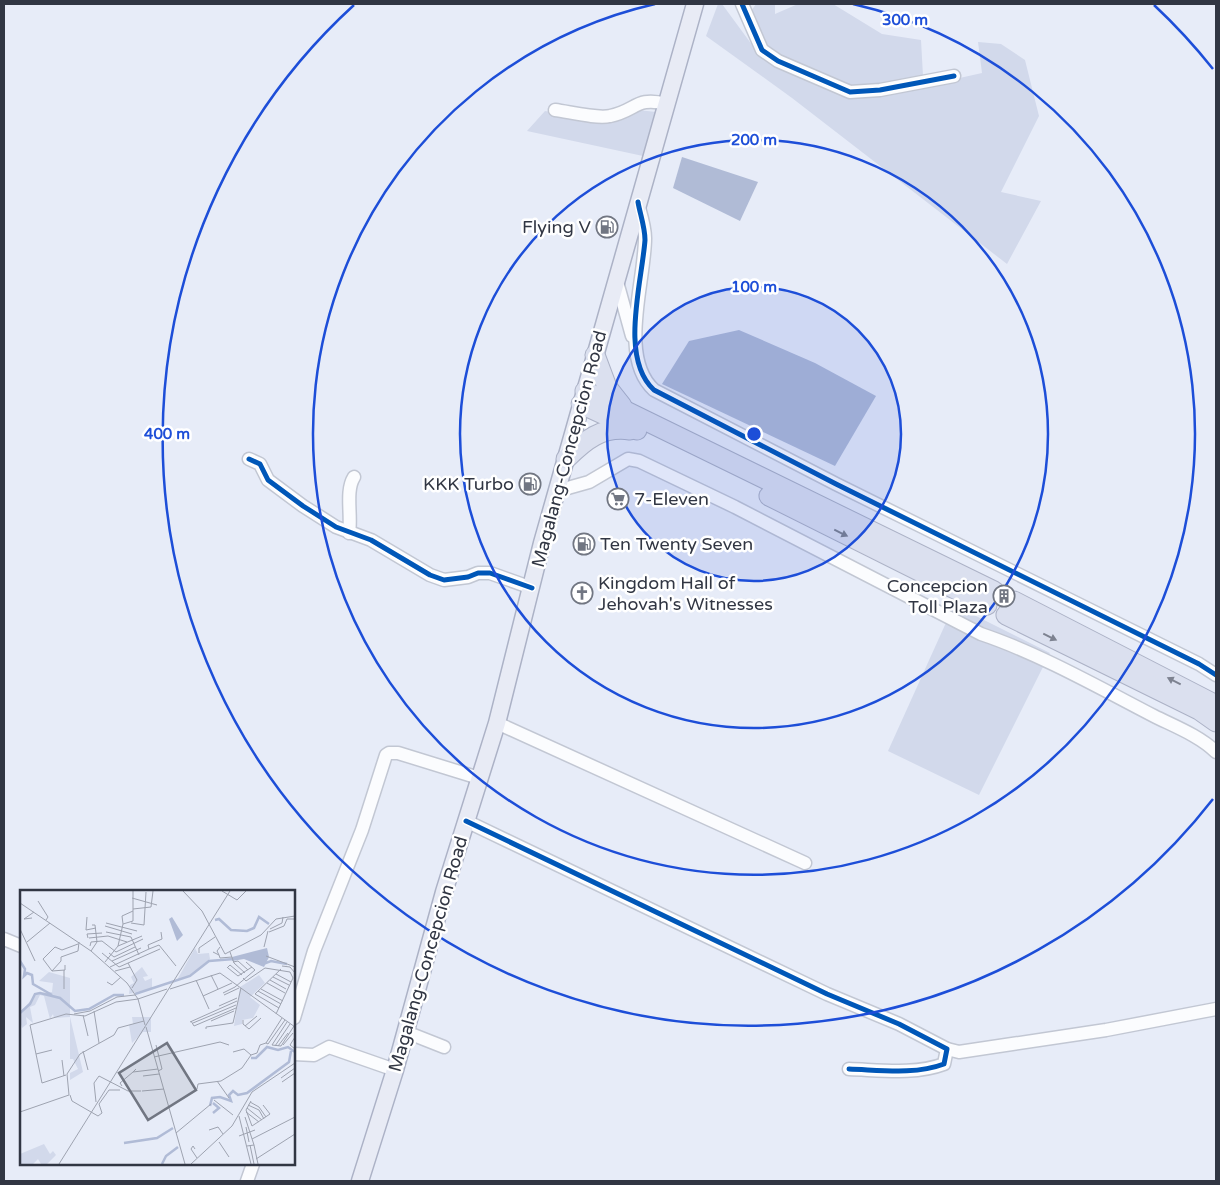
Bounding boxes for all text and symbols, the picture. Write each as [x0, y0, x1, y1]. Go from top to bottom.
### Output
text: 300 m [882, 11, 928, 29]
text: 200 m [731, 131, 777, 149]
fuel station icon: Flying V [595, 215, 619, 239]
place label: Flying V [522, 216, 591, 238]
text: 100 m [731, 278, 777, 296]
street label: Magalang-Concepcion Road [527, 328, 611, 570]
text: 400 m [144, 425, 190, 443]
centre of rings [745, 425, 763, 443]
fuel station icon: KKK Turbo [518, 472, 542, 496]
place label: KKK Turbo [423, 473, 514, 495]
supermarket icon: 7-Eleven [606, 487, 630, 511]
place label: 7-Eleven [634, 488, 709, 510]
one-way arrow [834, 529, 848, 537]
fuel station icon: Ten Twenty Seven [572, 532, 596, 556]
place label: Ten Twenty Seven [600, 533, 753, 555]
place label: Kingdom Hall of Jehovah's Witnesses [598, 572, 773, 615]
place label: Concepcion Toll Plaza [887, 575, 988, 618]
church icon: Kingdom Hall of Jehovah's Witnesses [570, 581, 594, 605]
building icon: Concepcion Toll Plaza [992, 584, 1016, 608]
one-way arrow [1043, 633, 1057, 641]
one-way arrow [1166, 677, 1181, 685]
street label: Magalang-Concepcion Road [384, 834, 472, 1074]
inset map [20, 890, 295, 1165]

